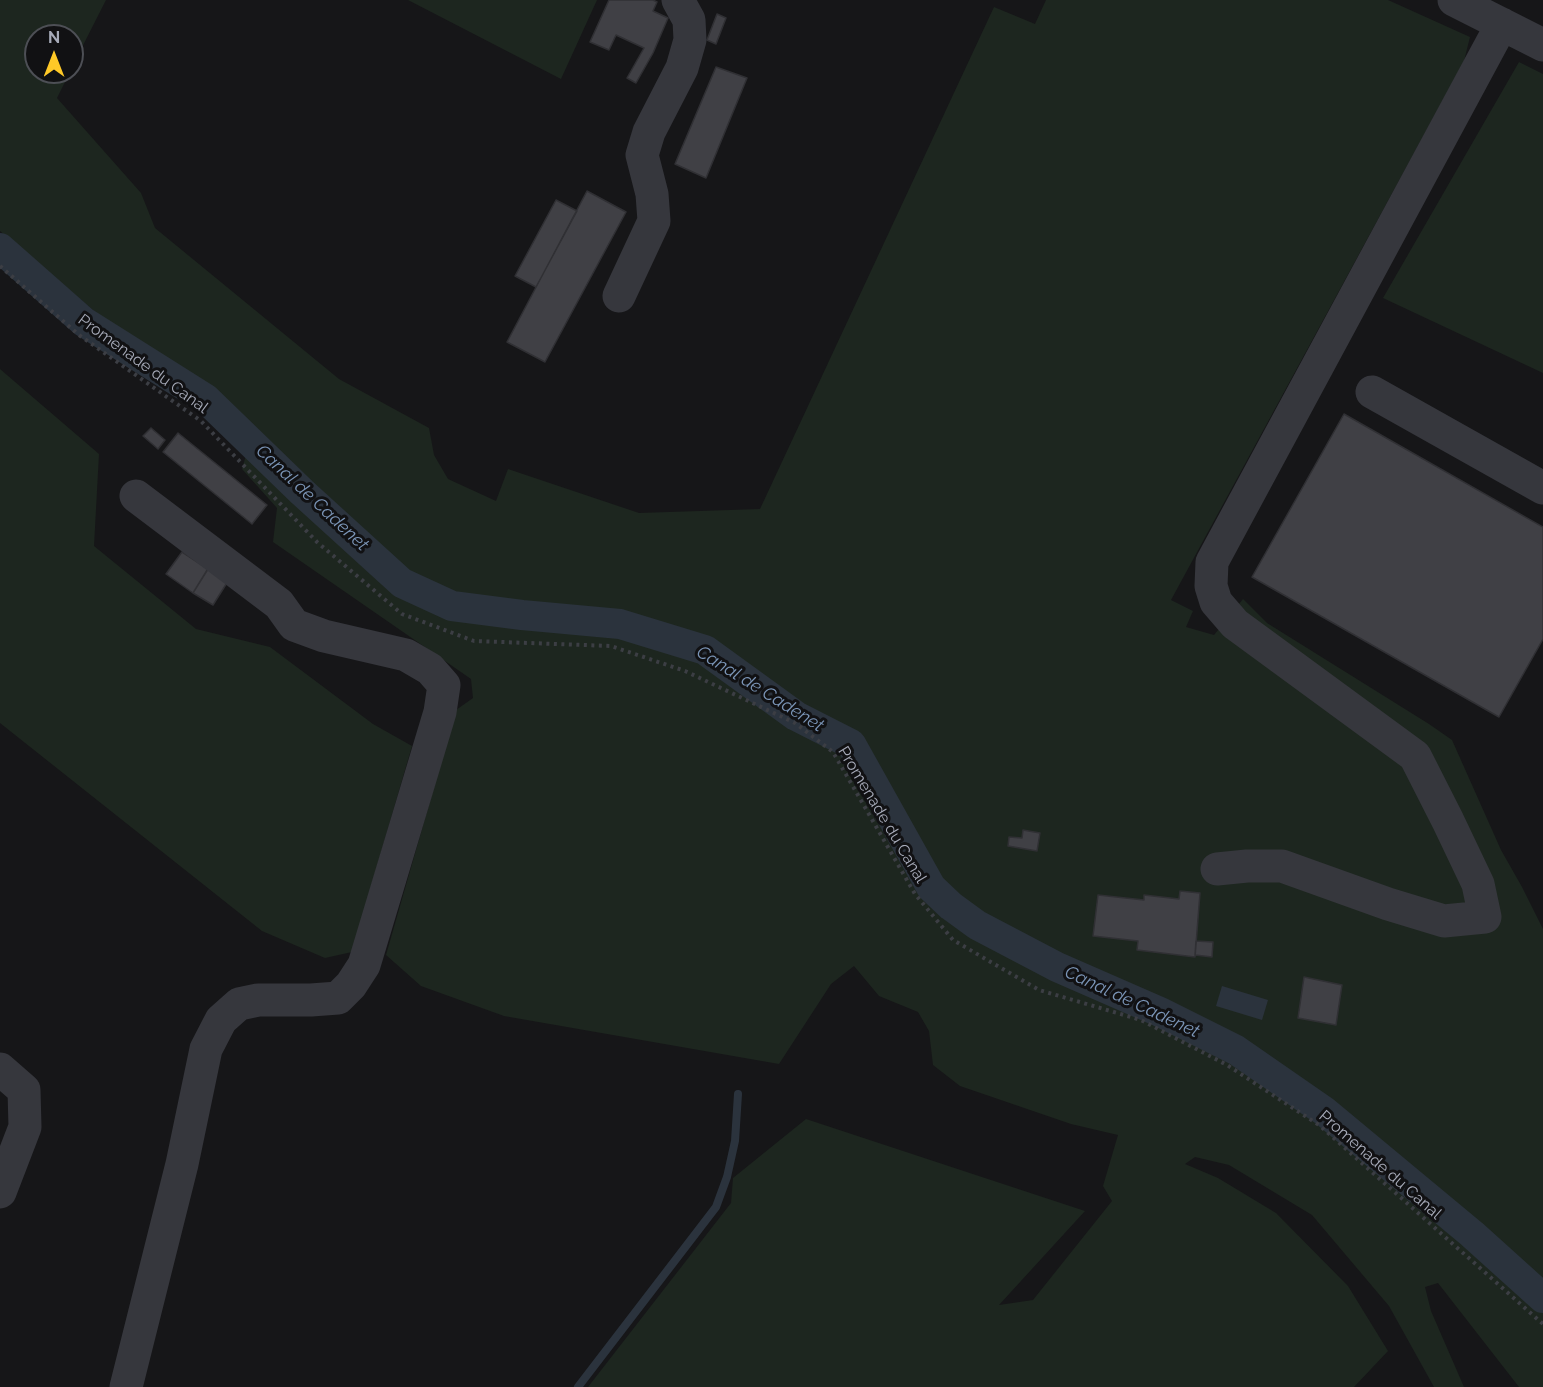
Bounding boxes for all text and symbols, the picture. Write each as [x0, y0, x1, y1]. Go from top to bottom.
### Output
north arrow [24, 24, 84, 84]
text: N [48, 28, 60, 47]
street label: Promenade du Canal [74, 310, 212, 418]
water label: Canal de Cadenet [251, 440, 373, 556]
water label: Canal de Cadenet [692, 641, 828, 737]
street label: Promenade du Canal [834, 743, 930, 887]
water label: Canal de Cadenet [1061, 961, 1203, 1043]
street label: Promenade du Canal [1315, 1107, 1445, 1223]

